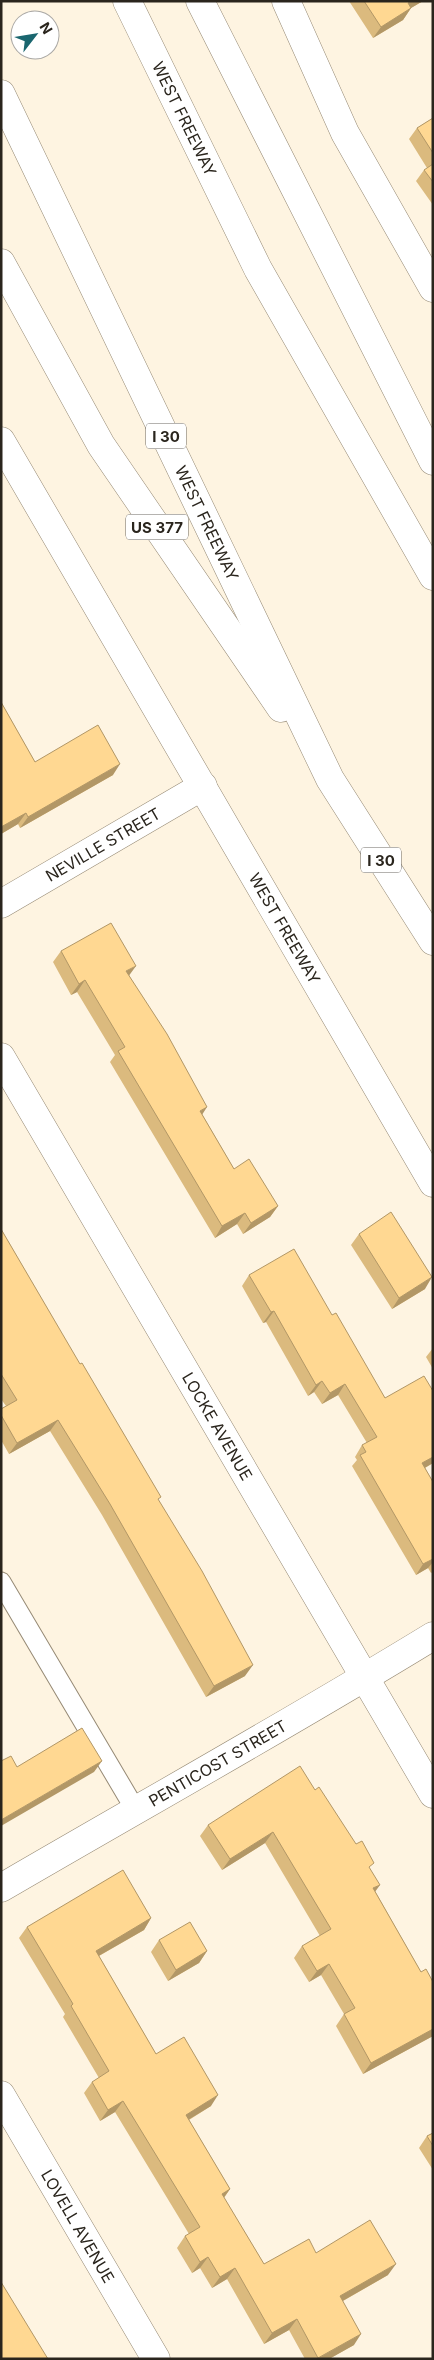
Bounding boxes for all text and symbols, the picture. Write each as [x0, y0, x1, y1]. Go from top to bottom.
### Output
north arrow [10, 10, 60, 60]
text: N [37, 19, 57, 37]
street label: WEST FREEWAY [148, 58, 221, 179]
road number: I 30 [146, 424, 186, 448]
street label: WEST FREEWAY [171, 462, 243, 584]
road number: US 377 [126, 514, 188, 540]
street label: NEVILLE STREET [42, 803, 164, 886]
road number: I 30 [361, 848, 401, 872]
street label: WEST FREEWAY [245, 869, 325, 988]
street label: LOCKE AVENUE [178, 1369, 257, 1484]
street label: PENTICOST STREET [145, 1715, 290, 1811]
street label: LOVELL AVENUE [37, 2166, 119, 2286]

